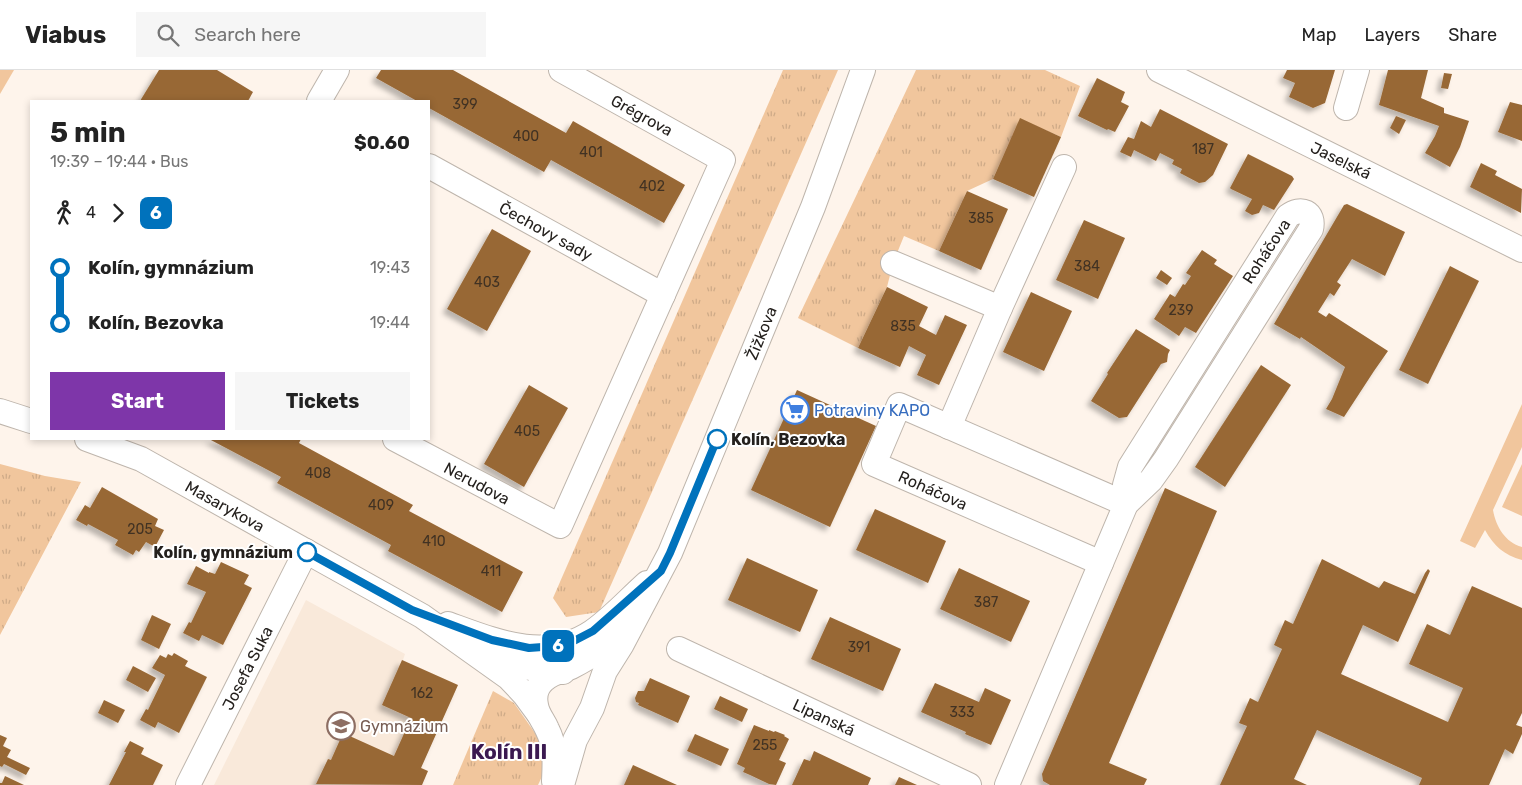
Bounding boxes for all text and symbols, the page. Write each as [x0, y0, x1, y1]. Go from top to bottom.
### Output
search box [136, 12, 486, 57]
text: Viabus [25, 21, 106, 49]
icon: search [154, 21, 182, 49]
text: Search here [194, 23, 301, 46]
text: Map [1302, 24, 1337, 46]
text: Layers [1365, 24, 1420, 46]
text: Share [1448, 24, 1497, 46]
street label: Grégrova [608, 91, 676, 140]
house number: 399 [452, 96, 478, 113]
text: 5 min [50, 116, 126, 149]
house number: 400 [513, 128, 539, 145]
text: $0.60 [354, 131, 410, 154]
street label: Jaselská [1307, 138, 1374, 183]
house number: 187 [1192, 141, 1214, 158]
house number: 401 [579, 144, 603, 161]
text: 19:39 – 19:44 · Bus [50, 152, 188, 171]
house number: 402 [639, 178, 665, 195]
street label: Čechovy sady [496, 197, 596, 265]
icon: walk [50, 199, 78, 227]
icon: forward [104, 199, 132, 227]
text: 6 [150, 202, 162, 224]
text: 4 [86, 203, 96, 222]
house number: 385 [968, 210, 994, 227]
street label: Roháčova [1239, 215, 1294, 287]
text: Kolín, gymnázium [88, 256, 254, 279]
text: 19:43 [370, 258, 410, 277]
house number: 384 [1074, 258, 1100, 275]
house number: 403 [474, 274, 500, 291]
house number: 239 [1169, 302, 1193, 319]
street label: Žižkova [742, 304, 781, 363]
text: Kolín, Bezovka [88, 311, 224, 334]
text: 19:44 [370, 313, 410, 332]
house number: 835 [890, 318, 916, 335]
button: Start [50, 372, 225, 430]
button: Tickets [235, 372, 410, 430]
supermarket icon: Potraviny KAPO [780, 395, 810, 425]
place label: Potraviny KAPO [814, 401, 930, 420]
house number: 405 [514, 423, 540, 440]
marker: Kolín, Bezovka [707, 429, 727, 449]
place label: Kolín, Bezovka [731, 430, 845, 449]
street label: Nerudova [441, 458, 513, 509]
house number: 408 [305, 465, 331, 482]
street label: Roháčova [895, 467, 970, 514]
street label: Masarykova [182, 477, 268, 536]
house number: 409 [368, 497, 394, 514]
house number: 205 [127, 521, 153, 538]
house number: 410 [422, 533, 446, 550]
marker: Kolín, gymnázium [297, 542, 317, 562]
place label: Kolín, gymnázium [153, 543, 293, 562]
house number: 411 [481, 563, 501, 580]
house number: 387 [974, 594, 998, 611]
street label: Josefa Suka [218, 623, 277, 713]
line badge: 6 [542, 630, 574, 662]
text: 6 [552, 635, 564, 657]
house number: 391 [848, 639, 870, 656]
house number: 162 [411, 685, 433, 702]
street label: Lipanská [790, 695, 858, 740]
house number: 333 [949, 704, 975, 721]
school or university icon: Gymnázium [326, 711, 356, 741]
place label: Gymnázium [360, 717, 448, 736]
house number: 255 [753, 737, 777, 754]
district label: Kolín III [471, 739, 547, 764]

